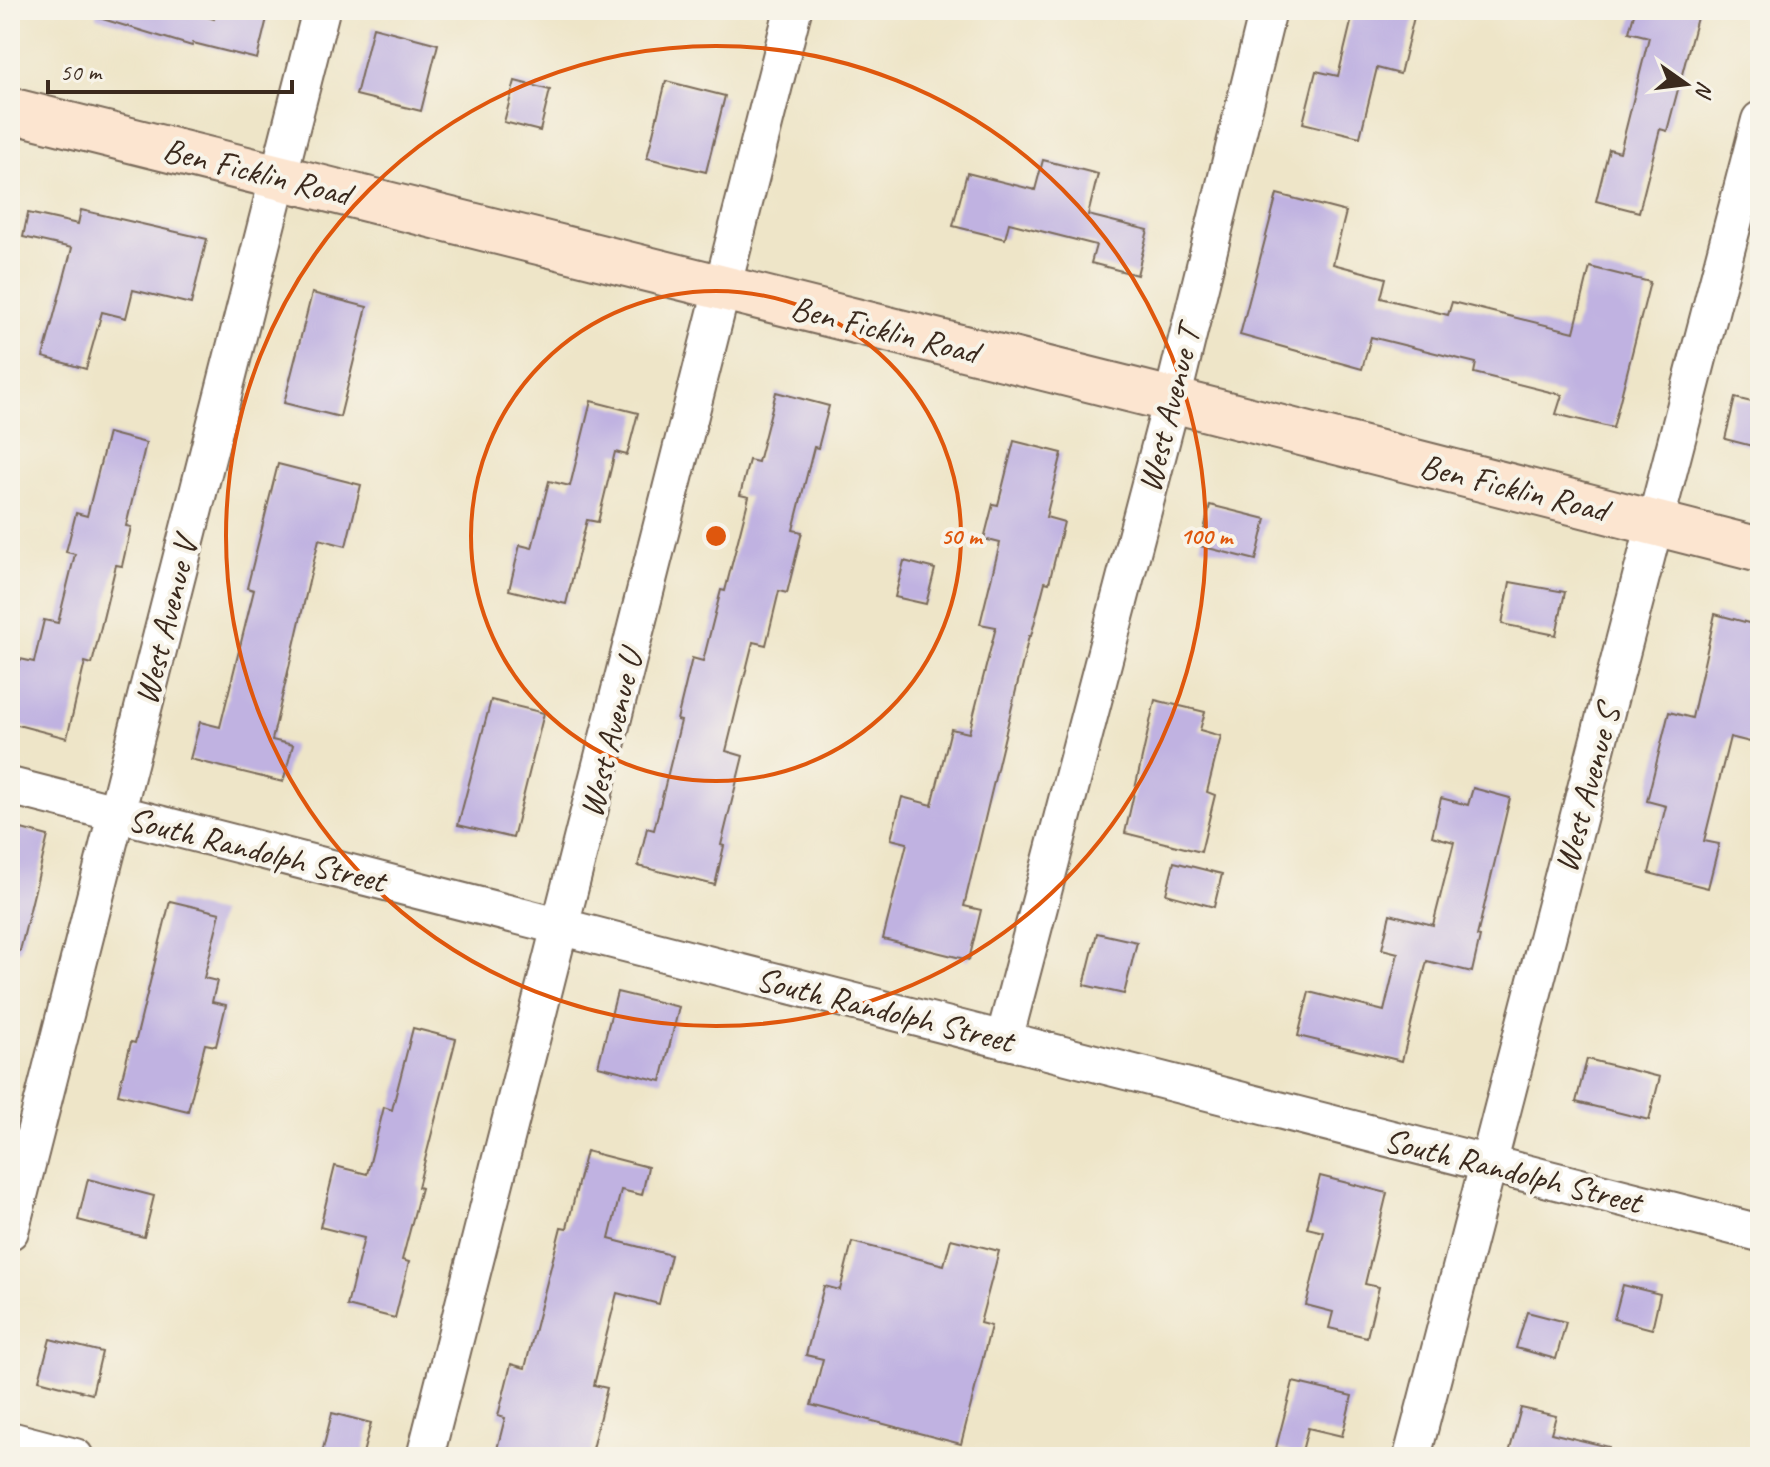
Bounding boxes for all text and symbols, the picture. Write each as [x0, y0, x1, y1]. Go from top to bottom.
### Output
scale bar [48, 44, 292, 94]
north arrow [1646, 44, 1726, 124]
text: 50 m [60, 57, 103, 87]
text: N [1688, 79, 1720, 102]
street label: Ben Ficklin Road [159, 127, 359, 217]
street label: Ben Ficklin Road [787, 285, 987, 375]
street label: West Avenue T [1127, 316, 1211, 496]
street label: Ben Ficklin Road [1416, 443, 1616, 533]
text: 50 m [941, 521, 984, 551]
text: 100 m [1180, 521, 1234, 551]
centre of rings [702, 522, 730, 550]
street label: West Avenue V [124, 527, 208, 709]
street label: West Avenue U [569, 640, 653, 822]
street label: West Avenue S [1544, 695, 1631, 877]
street label: South Randolph Street [124, 797, 393, 903]
street label: South Randolph Street [752, 957, 1021, 1063]
street label: South Randolph Street [1380, 1118, 1649, 1224]

